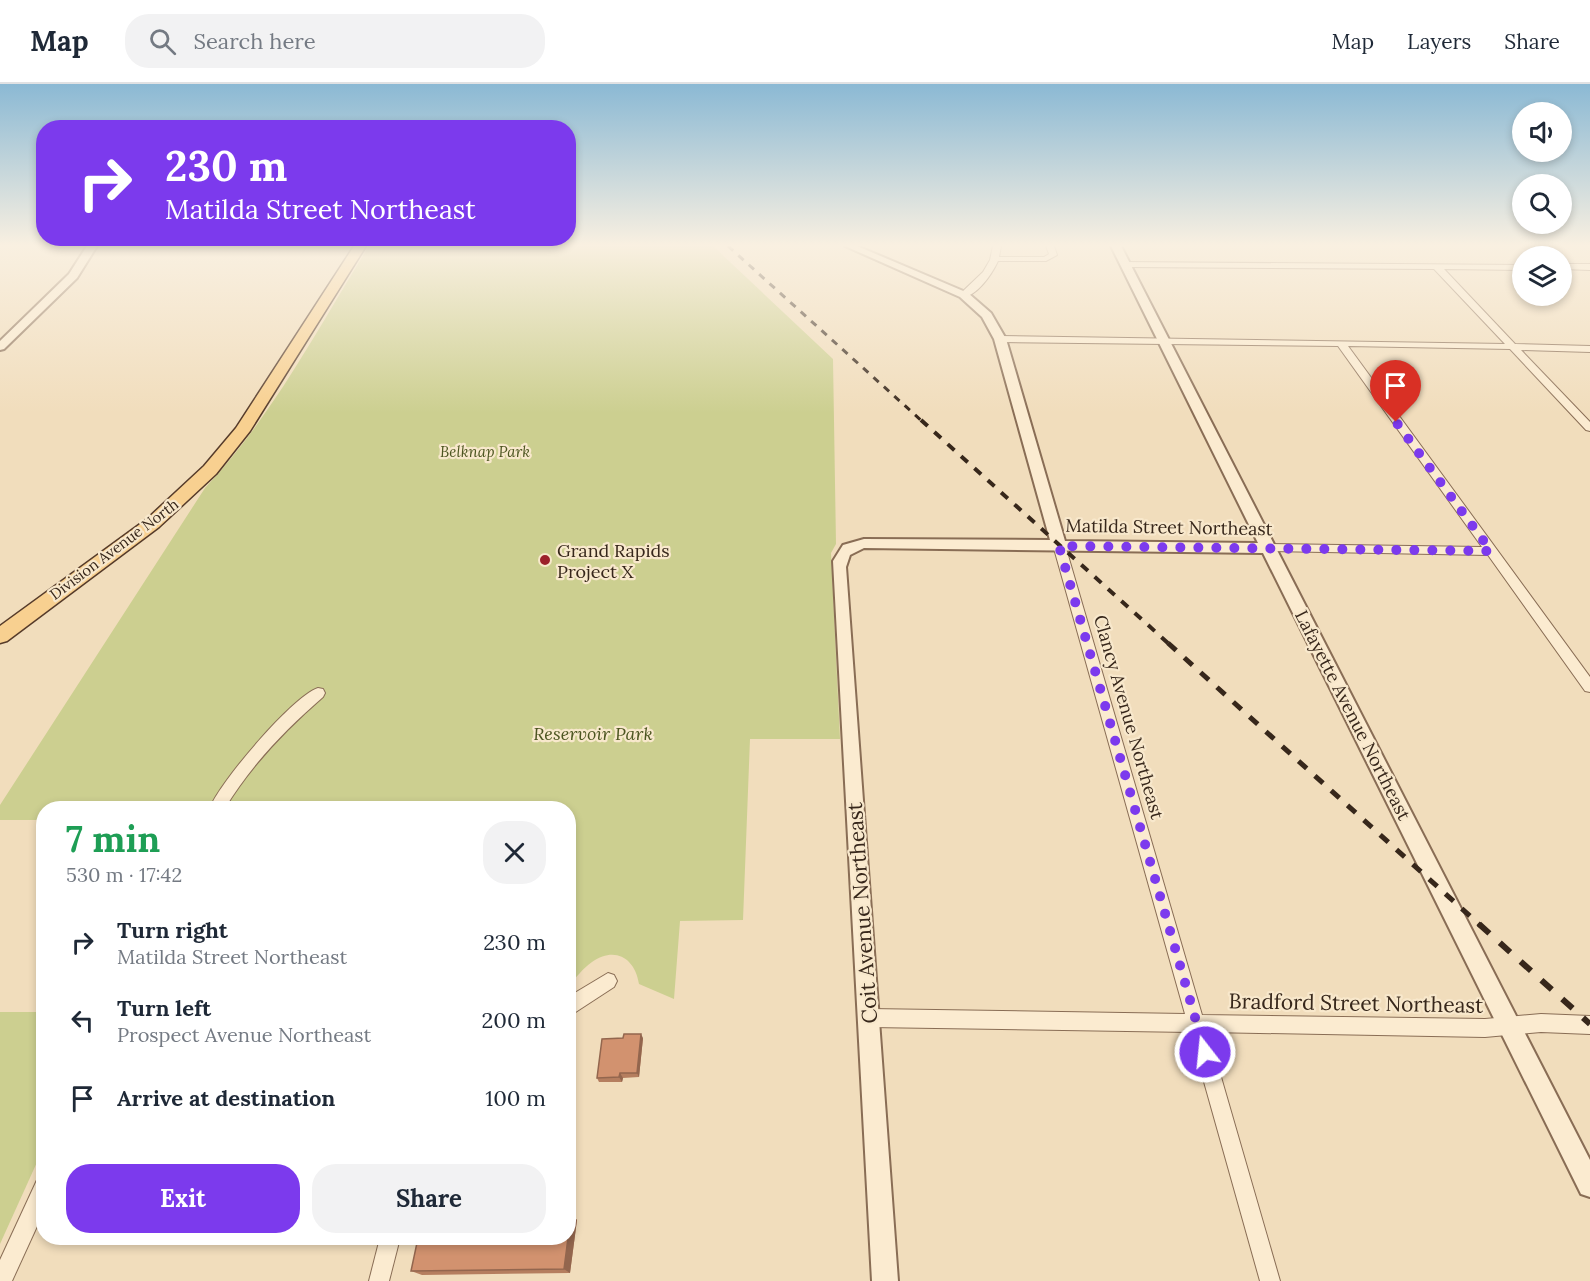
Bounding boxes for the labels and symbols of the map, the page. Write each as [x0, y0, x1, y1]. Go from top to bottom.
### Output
pin [1370, 360, 1421, 422]
park label: Belknap Park [440, 442, 530, 461]
street label: Division Avenue North [46, 494, 182, 604]
street label: Matilda Street Northeast [1065, 514, 1273, 540]
place label: Grand Rapids Project X [557, 539, 670, 583]
marker: Grand Rapids Project X [538, 553, 552, 567]
street label: Lafayette Avenue Northeast [1290, 606, 1416, 824]
street label: Clancy Avenue Northeast [1089, 612, 1169, 822]
park label: Reservoir Park [533, 722, 653, 745]
street label: Coit Avenue Northeast [841, 801, 883, 1025]
street label: Bradford Street Northeast [1228, 987, 1484, 1019]
position arrow [1173, 1020, 1237, 1084]

